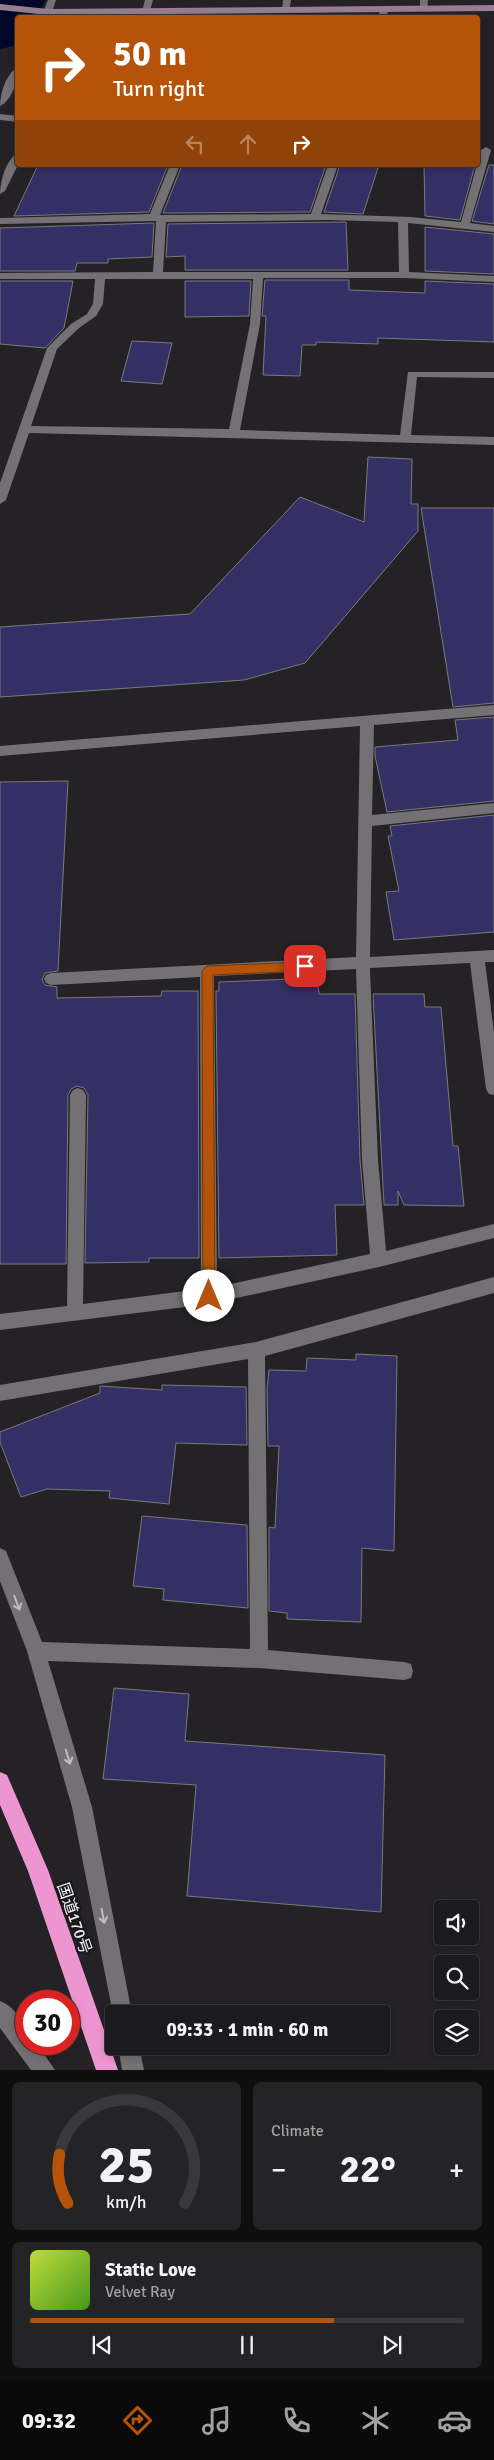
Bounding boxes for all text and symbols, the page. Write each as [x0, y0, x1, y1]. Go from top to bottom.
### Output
text: 50 m [113, 32, 187, 75]
icon: right [30, 35, 95, 100]
text: Turn right [113, 75, 205, 102]
icon: left [181, 130, 209, 158]
icon: ahead [234, 130, 262, 158]
icon: right [287, 130, 315, 158]
pin [284, 945, 326, 987]
icon: arrive [291, 952, 319, 980]
position arrow [182, 1269, 234, 1321]
one-way arrow [13, 1595, 23, 1610]
one-way arrow [63, 1749, 73, 1765]
street label: 国道170号 [53, 1880, 96, 1957]
map controls [434, 1900, 479, 2055]
button: sound [434, 1900, 479, 1945]
one-way arrow [99, 1907, 108, 1923]
button: search [434, 1955, 479, 2000]
speed limit sign: 30 [15, 1990, 80, 2055]
button: layers [434, 2010, 479, 2055]
text: 09:33 · 1 min · 60 m [167, 2018, 328, 2042]
text: Climate [271, 2121, 324, 2141]
text: 25 [98, 2133, 155, 2197]
text: 22° [339, 2146, 396, 2193]
text: − [271, 2153, 286, 2187]
text: + [449, 2153, 464, 2187]
text: km/h [106, 2191, 147, 2213]
text: Static Love [105, 2258, 196, 2282]
text: Velvet Ray [105, 2282, 175, 2302]
icon: previous [88, 2331, 116, 2359]
icon: pause [233, 2331, 261, 2359]
icon: next [378, 2331, 406, 2359]
icon: directions [120, 2403, 155, 2438]
icon: music [199, 2403, 234, 2438]
icon: phone [279, 2403, 314, 2438]
icon: climate [358, 2403, 393, 2438]
icon: car [437, 2403, 472, 2438]
text: 09:32 [22, 2407, 76, 2434]

